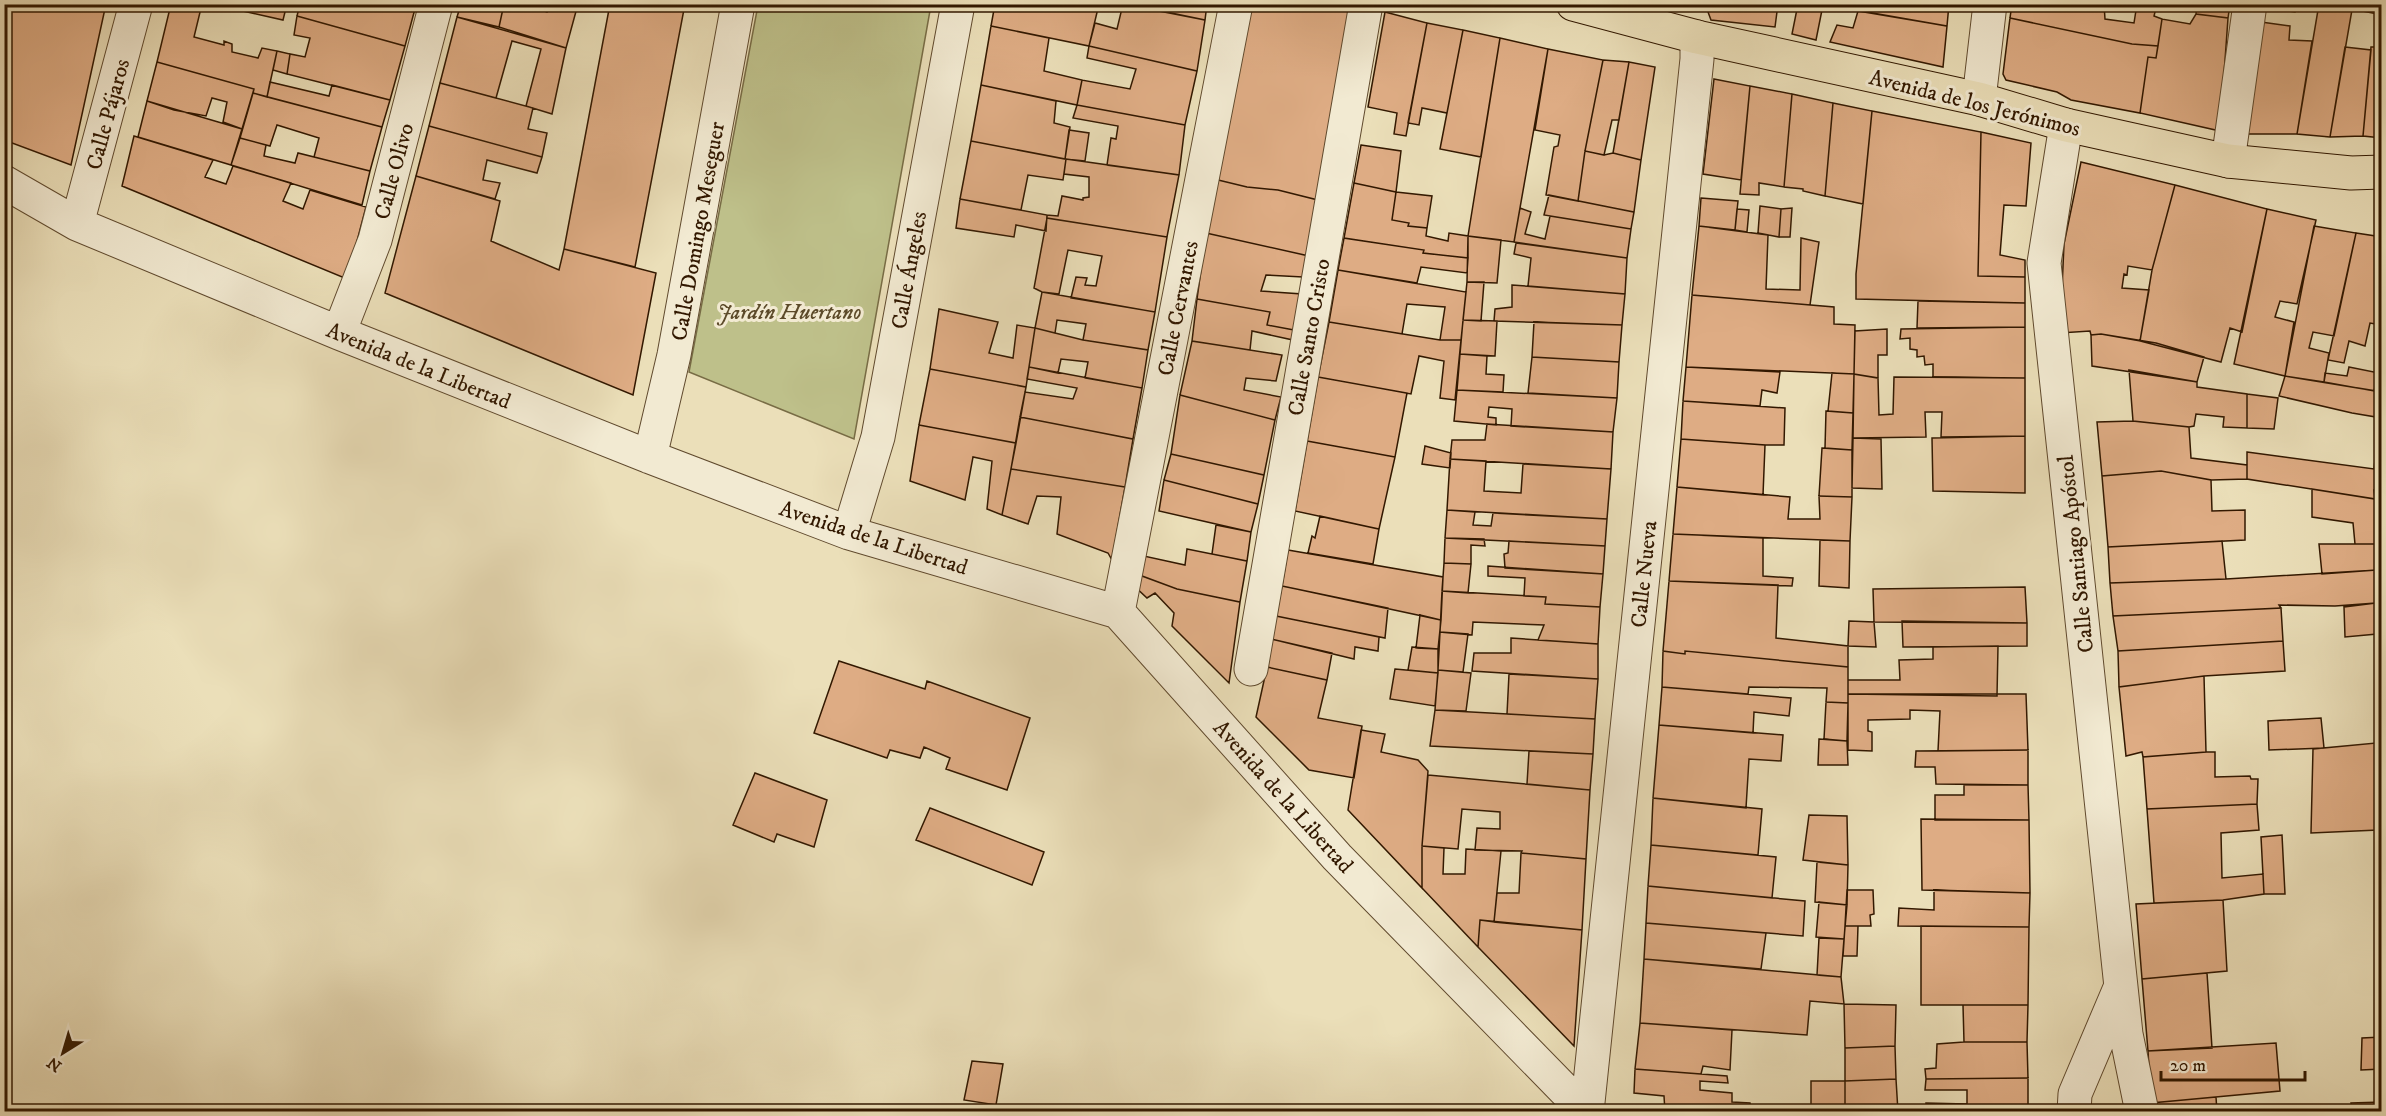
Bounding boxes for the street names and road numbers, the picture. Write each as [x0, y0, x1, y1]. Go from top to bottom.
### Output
street label: Calle Pájaros [81, 56, 136, 173]
street label: Avenida de los Jerónimos [1866, 64, 2083, 143]
street label: Calle Domingo Meseguer [666, 119, 731, 343]
street label: Calle Olivo [369, 120, 420, 223]
street label: Calle Ángeles [885, 209, 933, 331]
street label: Calle Cervantes [1152, 238, 1205, 378]
street label: Calle Santo Cristo [1282, 257, 1337, 418]
street label: Avenida de la Libertad [322, 317, 515, 416]
street label: Calle Santiago Apóstol [2053, 453, 2100, 654]
street label: Avenida de la Libertad [776, 495, 971, 582]
street label: Calle Nueva [1625, 519, 1664, 629]
street label: Avenida de la Libertad [1207, 715, 1359, 879]

